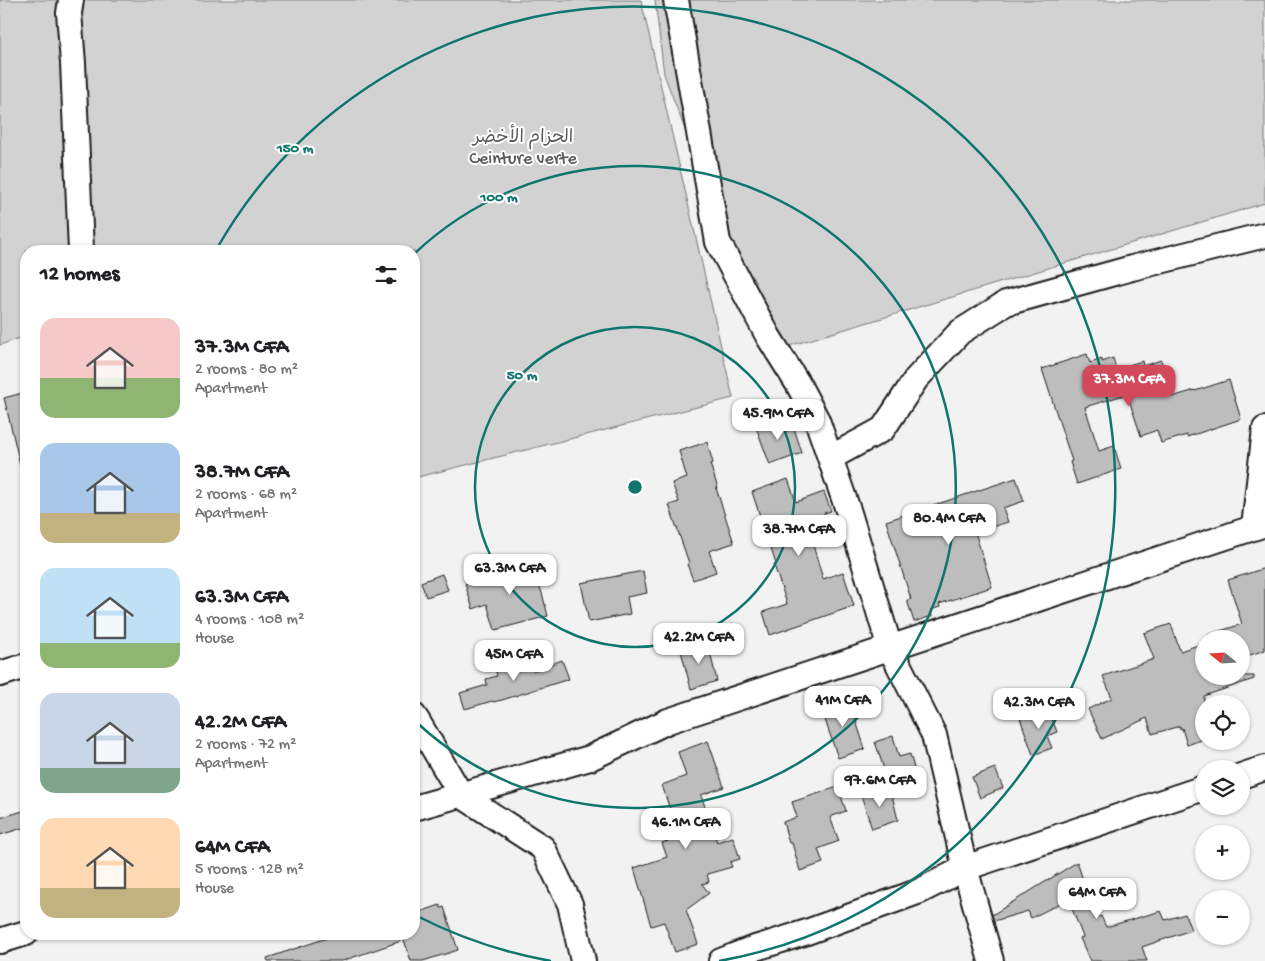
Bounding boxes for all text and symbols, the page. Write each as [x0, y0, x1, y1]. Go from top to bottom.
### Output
park label: الحزام الأخضر Ceinture verte [469, 124, 577, 170]
text: 150 m [276, 140, 314, 158]
text: 100 m [479, 189, 518, 207]
icon: filters [372, 261, 400, 289]
text: 12 homes [40, 263, 119, 288]
text: 37.3M CFA [195, 336, 288, 361]
icon: home [80, 338, 140, 398]
text: 2 rooms · 80 m² [195, 361, 298, 380]
pin: 37.3M CFA [1072, 364, 1186, 407]
text: 50 m [507, 367, 538, 385]
text: 37.3M CFA [1093, 371, 1165, 390]
text: Apartment [195, 380, 267, 399]
pin: 45.9M CFA [721, 398, 835, 441]
text: 45.9M CFA [743, 405, 813, 424]
text: 38.7M CFA [195, 461, 289, 486]
icon: home [80, 463, 140, 523]
centre of rings [626, 478, 644, 496]
text: 2 rooms · 68 m² [195, 486, 297, 505]
pin: 80.4M CFA [892, 504, 1006, 546]
text: Apartment [195, 505, 267, 524]
text: 80.4M CFA [913, 510, 985, 529]
pin: 38.7M CFA [742, 514, 856, 557]
text: 38.7M CFA [763, 521, 835, 540]
pin: 63.3M CFA [453, 554, 567, 596]
text: 63.3M CFA [475, 560, 545, 579]
text: 63.3M CFA [195, 586, 288, 611]
icon: home [80, 588, 140, 648]
text: 4 rooms · 108 m² [195, 611, 304, 630]
pin: 42.2M CFA [642, 622, 756, 665]
text: 42.2M CFA [664, 629, 734, 648]
text: House [195, 630, 234, 649]
north arrow [1195, 630, 1250, 685]
map controls [1195, 630, 1250, 945]
pin: 45M CFA [468, 640, 560, 682]
text: 45M CFA [485, 646, 543, 665]
pin: 41M CFA [797, 686, 889, 728]
pin: 42.3M CFA [982, 688, 1096, 730]
text: 41M CFA [815, 692, 871, 711]
text: 42.3M CFA [1004, 694, 1074, 713]
button: locate [1195, 695, 1250, 750]
text: 42.2M CFA [195, 711, 286, 736]
icon: home [80, 713, 140, 773]
text: 2 rooms · 72 m² [195, 736, 296, 755]
text: Apartment [195, 755, 267, 774]
button: layers [1195, 760, 1250, 815]
pin: 97.6M CFA [823, 766, 937, 808]
text: 97.6M CFA [845, 772, 915, 791]
pin: 46.1M CFA [629, 808, 743, 850]
text: 46.1M CFA [652, 814, 720, 833]
button: + [1195, 825, 1250, 880]
text: 64M CFA [195, 836, 270, 861]
icon: home [80, 838, 140, 898]
text: 5 rooms · 128 m² [195, 861, 304, 880]
pin: 64M CFA [1051, 878, 1143, 920]
text: House [195, 880, 234, 899]
text: 64M CFA [1069, 884, 1125, 903]
button: − [1195, 890, 1250, 945]

